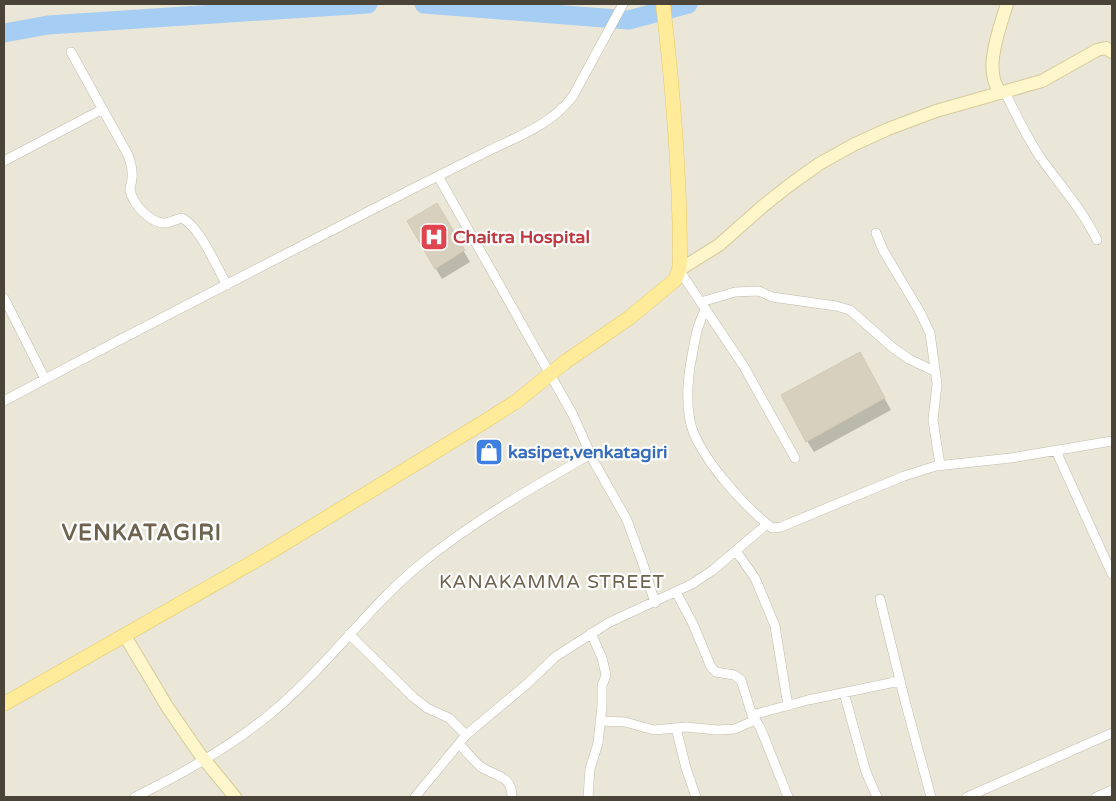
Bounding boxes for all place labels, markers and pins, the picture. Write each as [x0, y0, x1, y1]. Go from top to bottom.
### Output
hospital icon: Chaitra Hospital [419, 222, 449, 252]
place label: Chaitra Hospital [453, 226, 590, 248]
shop icon: kasipet,venkatagiri [474, 437, 504, 467]
place label: kasipet,venkatagiri [508, 441, 668, 463]

